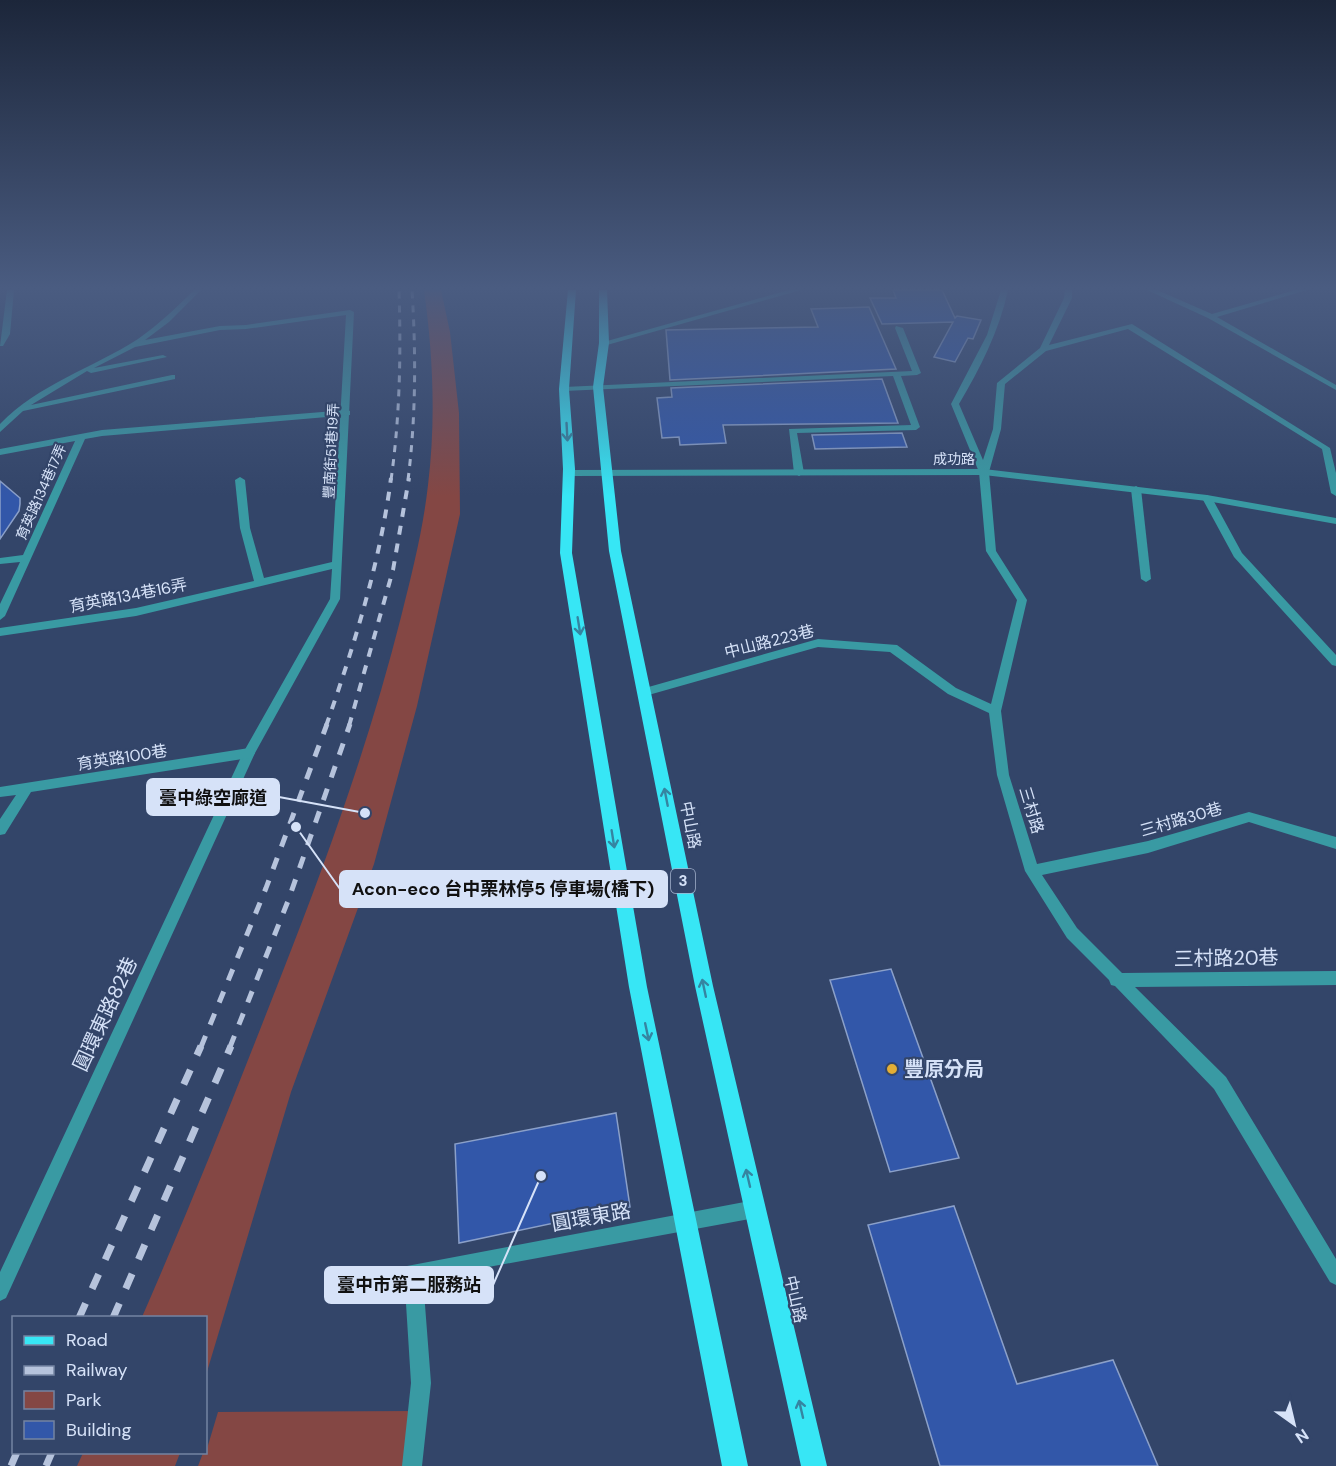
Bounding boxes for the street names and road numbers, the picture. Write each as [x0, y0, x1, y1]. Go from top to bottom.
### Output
street label: 豐南街51巷19弄 [319, 403, 343, 499]
street label: 育英路134巷17弄 [12, 441, 70, 543]
street label: 成功路 [933, 450, 975, 468]
street label: 育英路134巷16弄 [68, 574, 189, 617]
street label: 中山路223巷 [722, 620, 816, 663]
street label: 育英路100巷 [76, 740, 169, 775]
street label: 三村路 [1014, 784, 1049, 836]
street label: 三村路30巷 [1138, 798, 1225, 841]
street label: 中山路 [676, 800, 705, 851]
road number: 3 [671, 869, 695, 893]
street label: 三村路20巷 [1173, 944, 1279, 972]
street label: 圓環東路82巷 [67, 953, 143, 1075]
street label: 圓環東路 [549, 1197, 633, 1237]
street label: 中山路 [780, 1273, 811, 1325]

